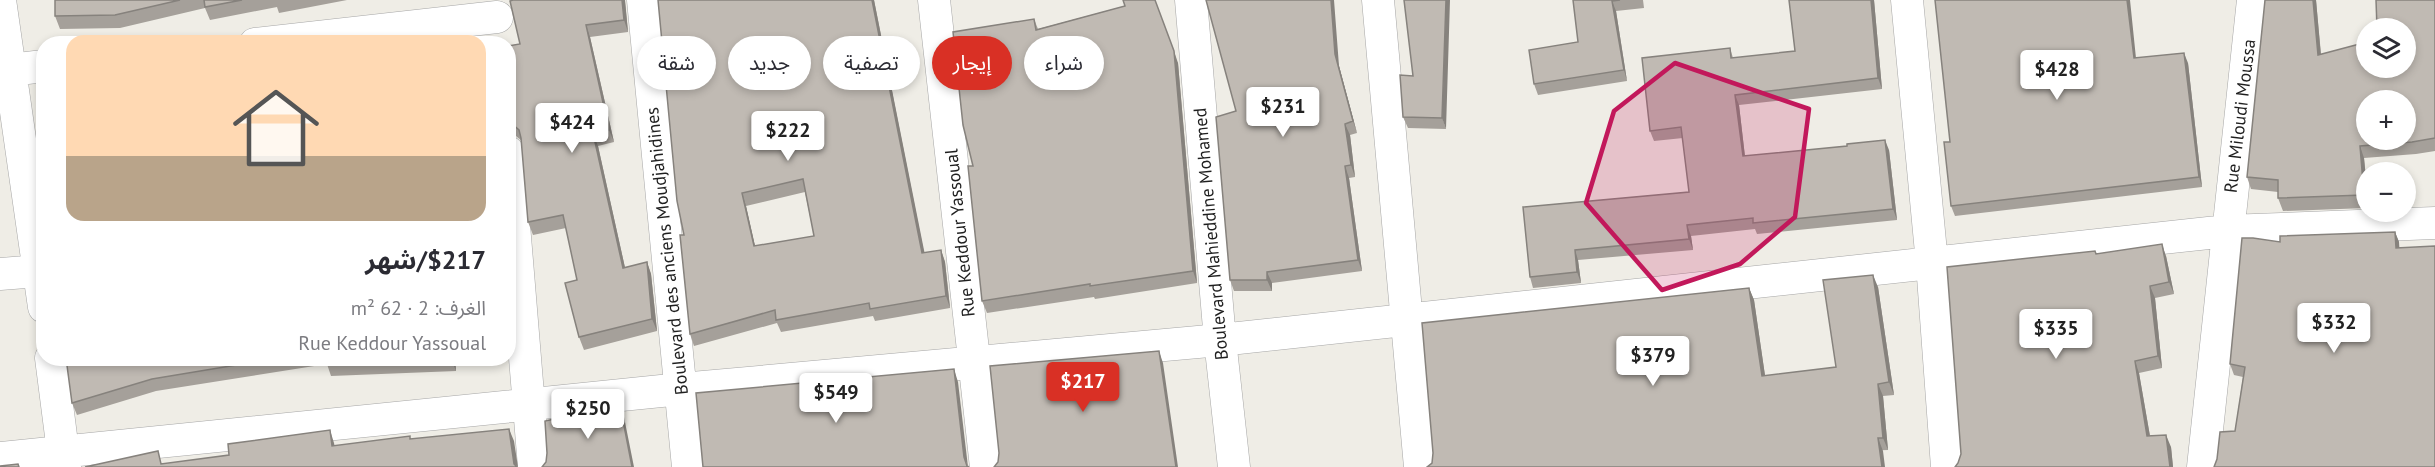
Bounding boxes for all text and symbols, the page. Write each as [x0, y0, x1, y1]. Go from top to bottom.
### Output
map controls [2356, 18, 2416, 222]
button: layers [2356, 18, 2416, 78]
chip: شقة [637, 36, 716, 90]
chip: جديد [728, 36, 811, 90]
chip: تصفية [823, 36, 920, 90]
chip: إيجار [932, 36, 1012, 90]
chip: شراء [1024, 36, 1104, 90]
street label: Rue Miloudi Moussa [2219, 38, 2260, 194]
pin: $428 [2021, 50, 2093, 101]
text: $428 [2034, 56, 2080, 82]
icon: home [222, 74, 330, 182]
pin: $231 [1247, 87, 1319, 138]
button: + [2356, 90, 2416, 150]
text: $231 [1260, 93, 1306, 119]
pin: $424 [536, 103, 608, 154]
street label: Boulevard des anciens Moudjahidines [640, 106, 693, 396]
street label: Boulevard Mahieddine Mohamed [1188, 107, 1233, 361]
text: $424 [549, 109, 595, 135]
pin: $222 [752, 111, 824, 162]
text: $222 [765, 117, 811, 143]
street label: Rue Keddour Yassoual [939, 147, 980, 318]
button: − [2356, 162, 2416, 222]
text: $217/شهر [365, 243, 486, 276]
text: الغرف: 2 · 62 m² [351, 295, 486, 321]
pin: $332 [2298, 303, 2370, 354]
pin: $335 [2020, 309, 2092, 360]
text: $332 [2311, 309, 2357, 335]
text: $335 [2033, 315, 2079, 341]
text: Rue Keddour Yassoual [298, 330, 486, 356]
pin: $379 [1617, 336, 1689, 387]
text: $379 [1630, 342, 1676, 368]
pin: $217 [1047, 362, 1119, 413]
text: $217 [1060, 368, 1106, 394]
pin: $549 [800, 373, 872, 424]
text: $549 [813, 379, 859, 405]
pin: $250 [552, 389, 624, 440]
text: $250 [565, 395, 611, 421]

